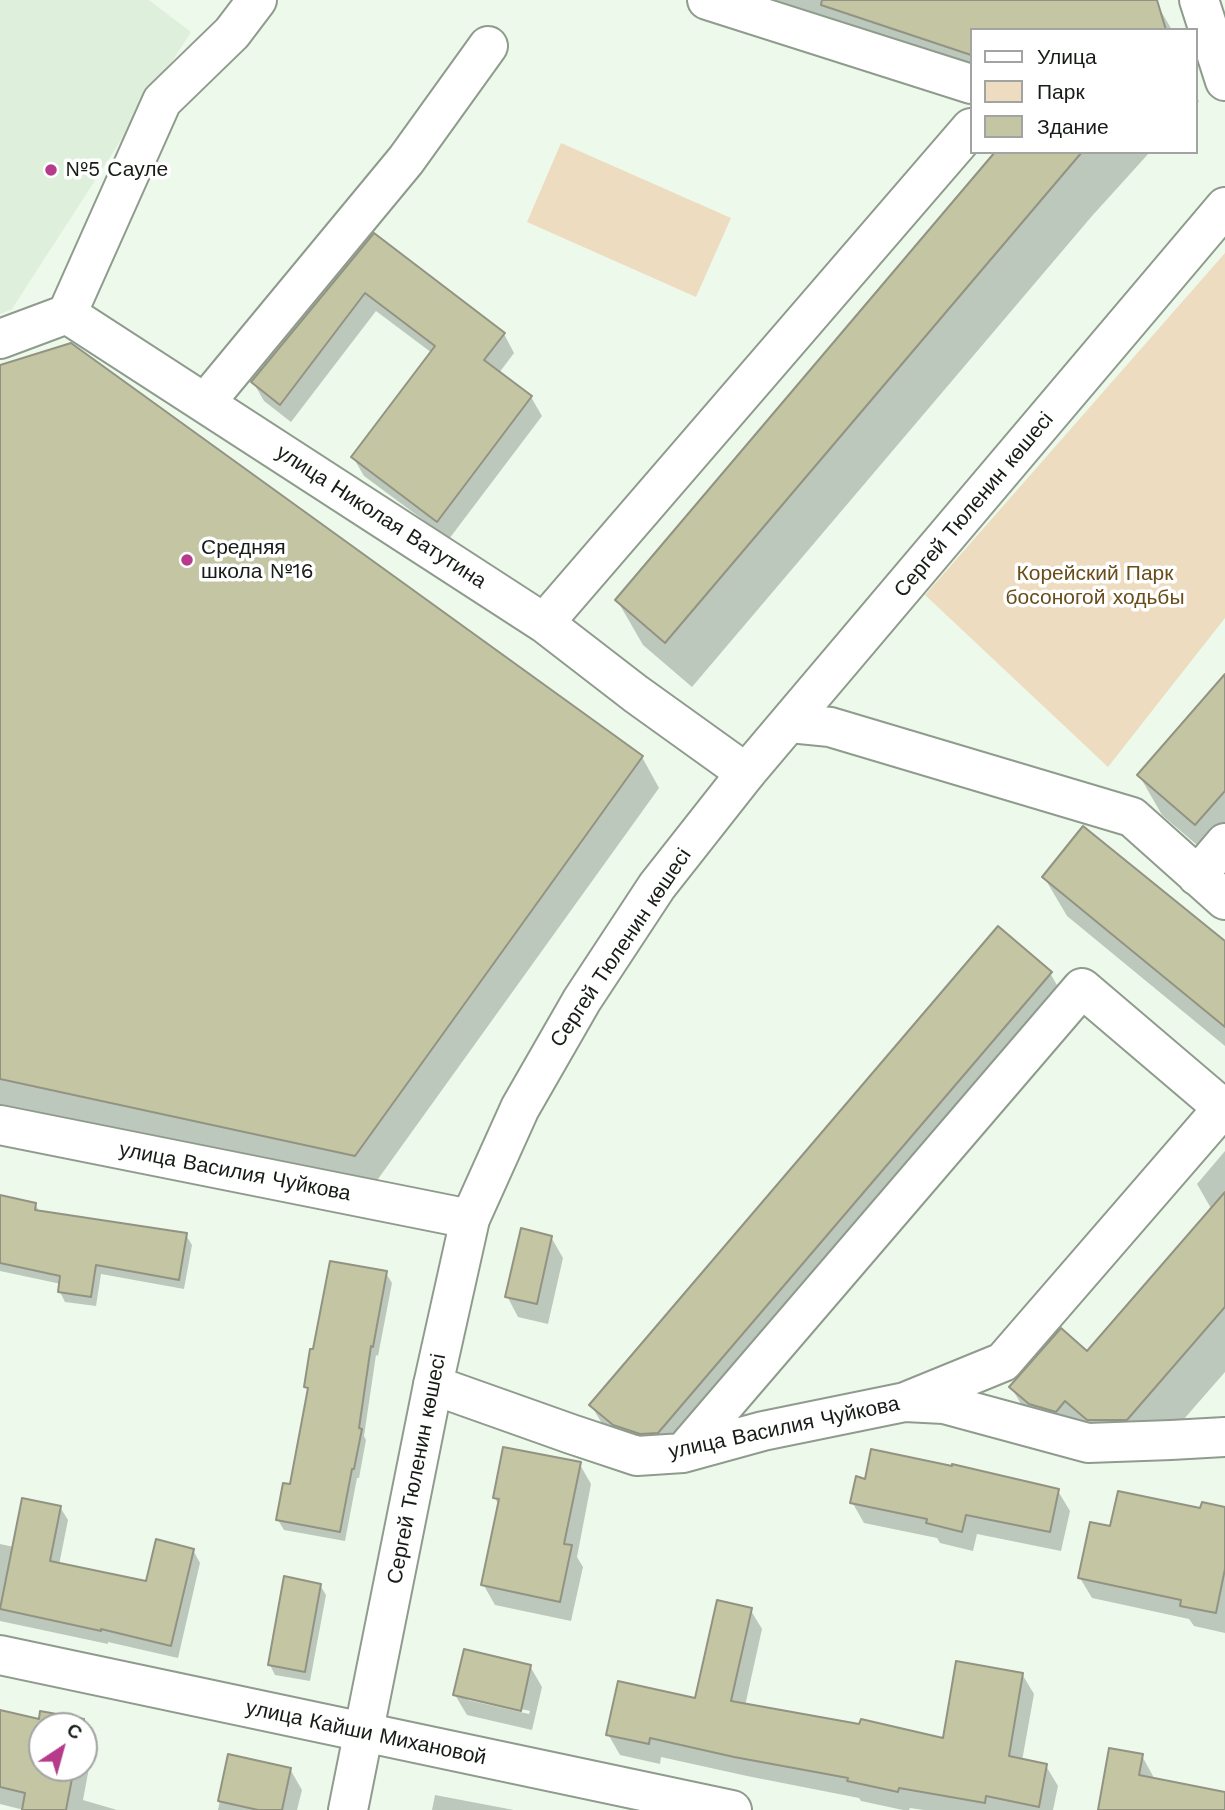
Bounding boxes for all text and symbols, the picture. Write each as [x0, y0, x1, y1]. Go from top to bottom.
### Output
legend [970, 28, 1197, 154]
text: Улица [1037, 44, 1097, 69]
text: Парк [1037, 79, 1085, 104]
text: Здание [1037, 114, 1109, 139]
place label: №5 Сауле [65, 157, 168, 183]
marker: №5 Сауле [43, 162, 59, 178]
street label: Сергей Тюленин көшесі [889, 407, 1059, 603]
street label: улица Николая Ватутина [271, 440, 491, 594]
place label: Средняя школа №16 [201, 535, 314, 585]
marker: Средняя школа №16 [179, 552, 195, 568]
park label: Корейский Парк босоногой ходьбы [1006, 561, 1184, 611]
street label: Сергей Тюленин көшесі [545, 844, 697, 1052]
street label: улица Василия Чуйкова [117, 1137, 353, 1207]
street label: Сергей Тюленин көшесі [382, 1352, 452, 1586]
street label: улица Василия Чуйкова [666, 1391, 902, 1465]
street label: улица Кайши Михановой [244, 1695, 488, 1771]
north arrow [28, 1712, 98, 1782]
text: С [62, 1718, 87, 1745]

